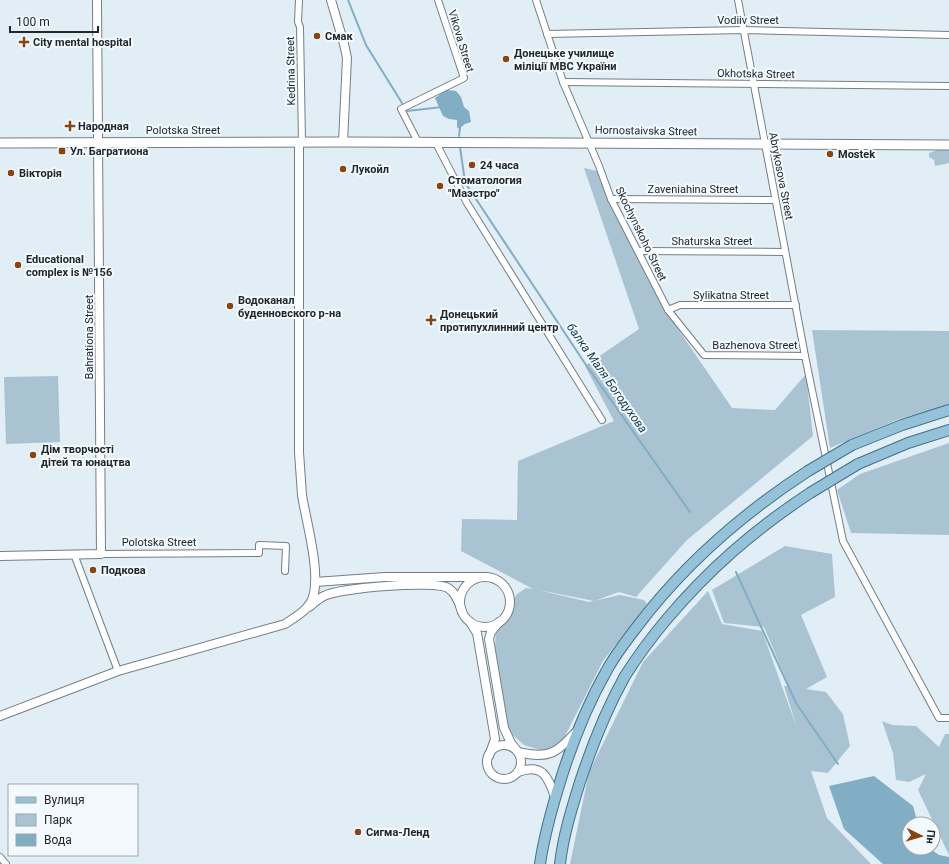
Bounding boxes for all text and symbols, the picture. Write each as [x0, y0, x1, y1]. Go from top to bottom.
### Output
scale bar [10, 8, 98, 34]
street label: Vikova Street [445, 8, 477, 74]
street label: Vodiiv Street [717, 14, 779, 27]
text: 100 m [16, 15, 50, 29]
place label: Смак [325, 30, 353, 43]
marker: Смак [312, 31, 322, 41]
marker: City mental hospital [18, 36, 30, 48]
place label: City mental hospital [33, 36, 132, 49]
street label: Kedrina Street [284, 36, 298, 106]
place label: Донецьке училище міліції МВС України [514, 47, 617, 73]
marker: Донецьке училище міліції МВС України [501, 54, 511, 64]
street label: Okhotska Street [717, 67, 796, 81]
place label: Народная [78, 120, 129, 133]
marker: Народная [65, 121, 75, 131]
street label: Polotska Street [146, 124, 221, 137]
street label: Hornostaivska Street [595, 124, 698, 138]
street label: Abrykosova Street [766, 131, 796, 221]
place label: Ул. Багратиона [70, 145, 148, 158]
marker: Ул. Багратиона [57, 146, 67, 156]
place label: Mostek [838, 148, 875, 161]
marker: Mostek [825, 149, 835, 159]
place label: 24 часа [480, 159, 519, 172]
marker: 24 часа [467, 160, 477, 170]
place label: Лукойл [351, 163, 389, 176]
marker: Лукойл [338, 164, 348, 174]
place label: Вікторія [19, 167, 62, 180]
marker: Вікторія [6, 168, 16, 178]
place label: Стоматология "Маэстро" [448, 174, 522, 200]
marker: Стоматология "Маэстро" [435, 181, 445, 191]
street label: Zaveniahina Street [648, 183, 739, 196]
street label: Skochynskoho Street [613, 185, 670, 284]
street label: Shaturska Street [672, 235, 753, 248]
place label: Educational complex is №156 [26, 253, 112, 279]
marker: Educational complex is №156 [13, 260, 23, 270]
street label: Sylikatna Street [693, 289, 769, 302]
street label: Bahrationa Street [83, 294, 96, 379]
place label: Водоканал буденновского р-на [238, 294, 341, 320]
marker: Водоканал буденновского р-на [225, 301, 235, 311]
place label: Донецький протипухлинний центр [440, 308, 558, 334]
marker: Донецький протипухлинний центр [425, 314, 437, 326]
water label: балка Маля Богодухова [564, 321, 650, 435]
street label: Bazhenova Street [712, 339, 798, 352]
place label: Дім творчості дітей та юнацтва [41, 443, 131, 469]
marker: Дім творчості дітей та юнацтва [28, 450, 38, 460]
street label: Polotska Street [122, 536, 197, 549]
place label: Подкова [101, 564, 146, 577]
marker: Подкова [88, 565, 98, 575]
legend [8, 784, 138, 856]
text: Вулиця [44, 793, 85, 807]
text: Парк [44, 813, 73, 827]
north arrow [901, 816, 941, 856]
place label: Сигма-Ленд [366, 826, 430, 839]
marker: Сигма-Ленд [353, 827, 363, 837]
text: Пн [923, 829, 938, 844]
text: Вода [44, 833, 72, 847]

